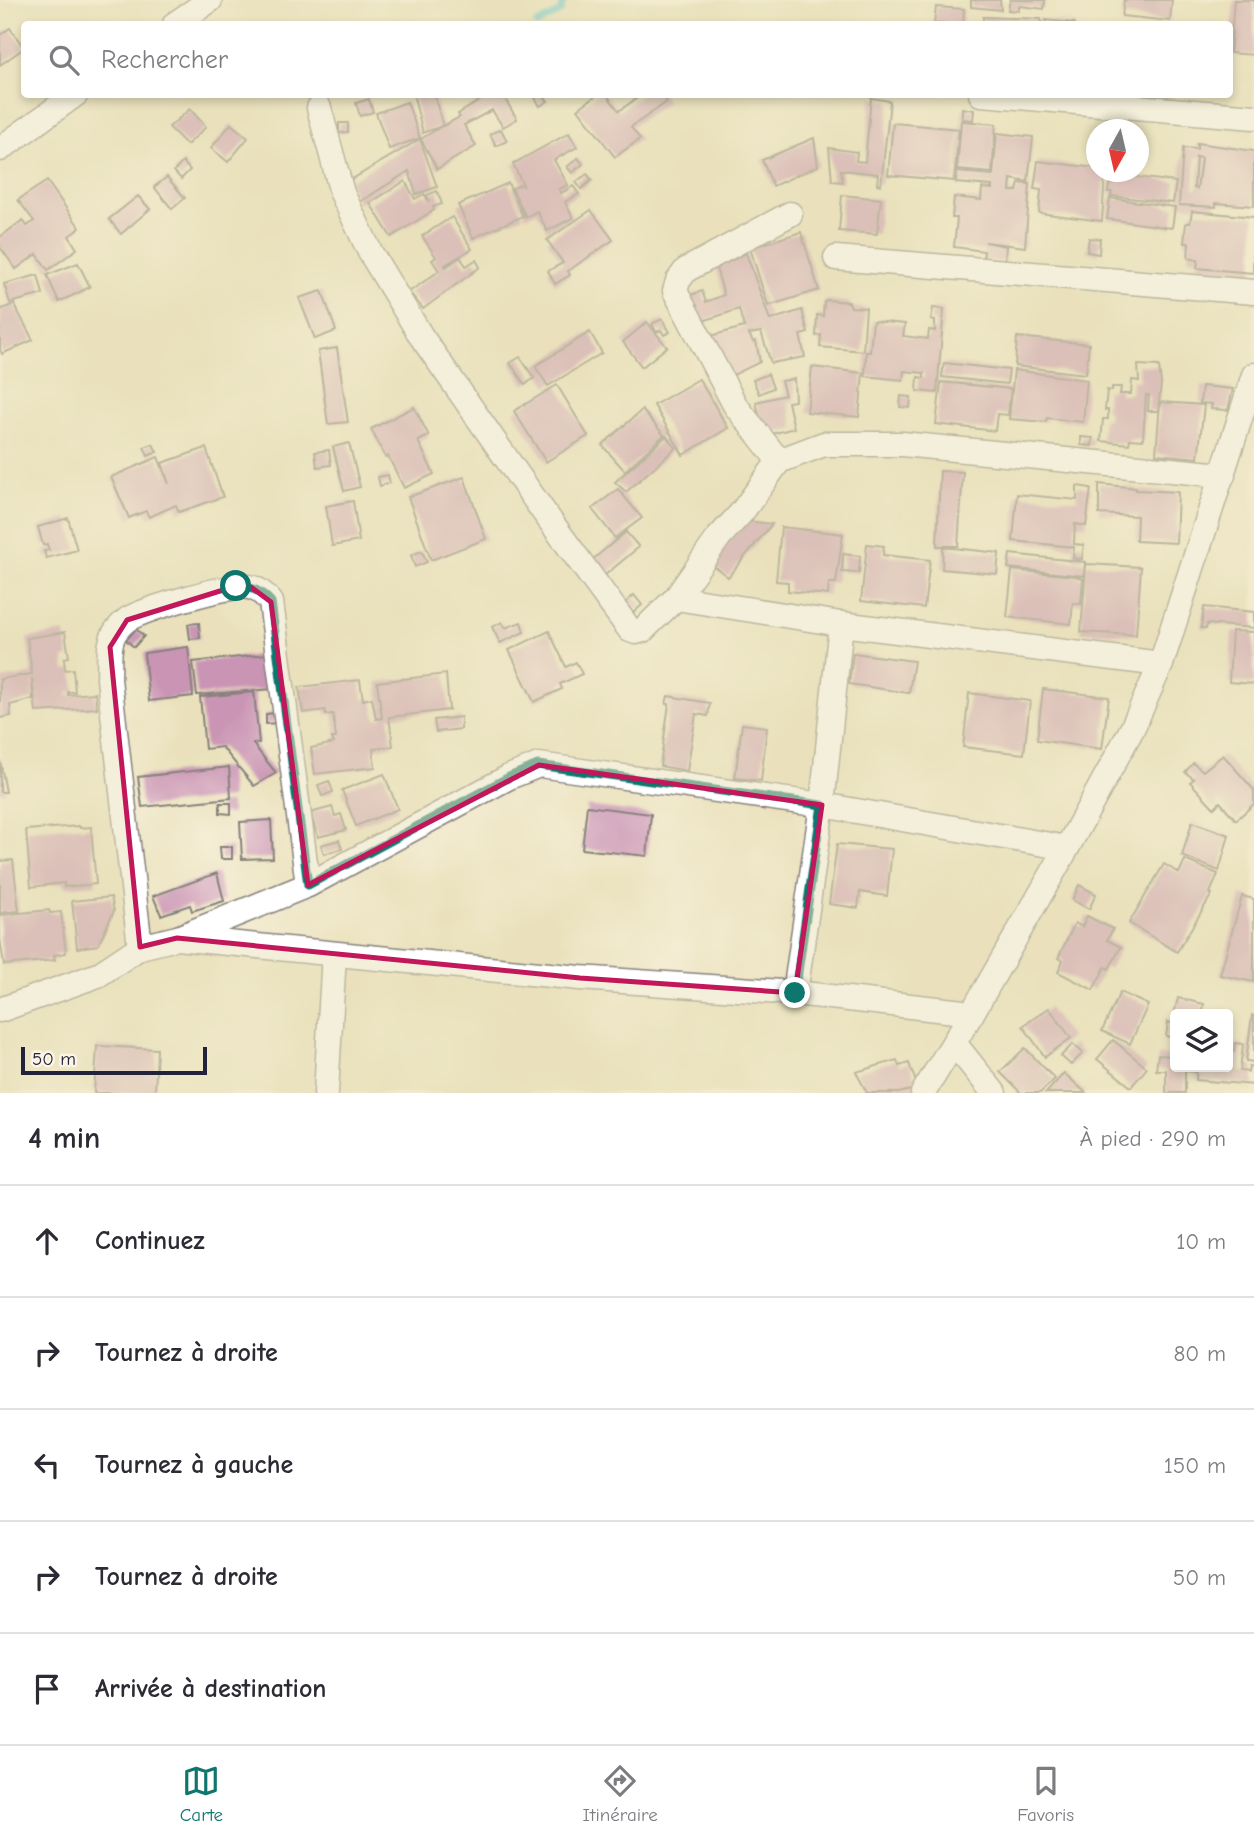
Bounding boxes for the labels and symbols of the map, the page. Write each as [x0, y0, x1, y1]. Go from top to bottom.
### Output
north arrow [1086, 119, 1149, 182]
route start [220, 570, 251, 601]
route end [779, 977, 810, 1008]
scale bar [21, 1044, 206, 1076]

